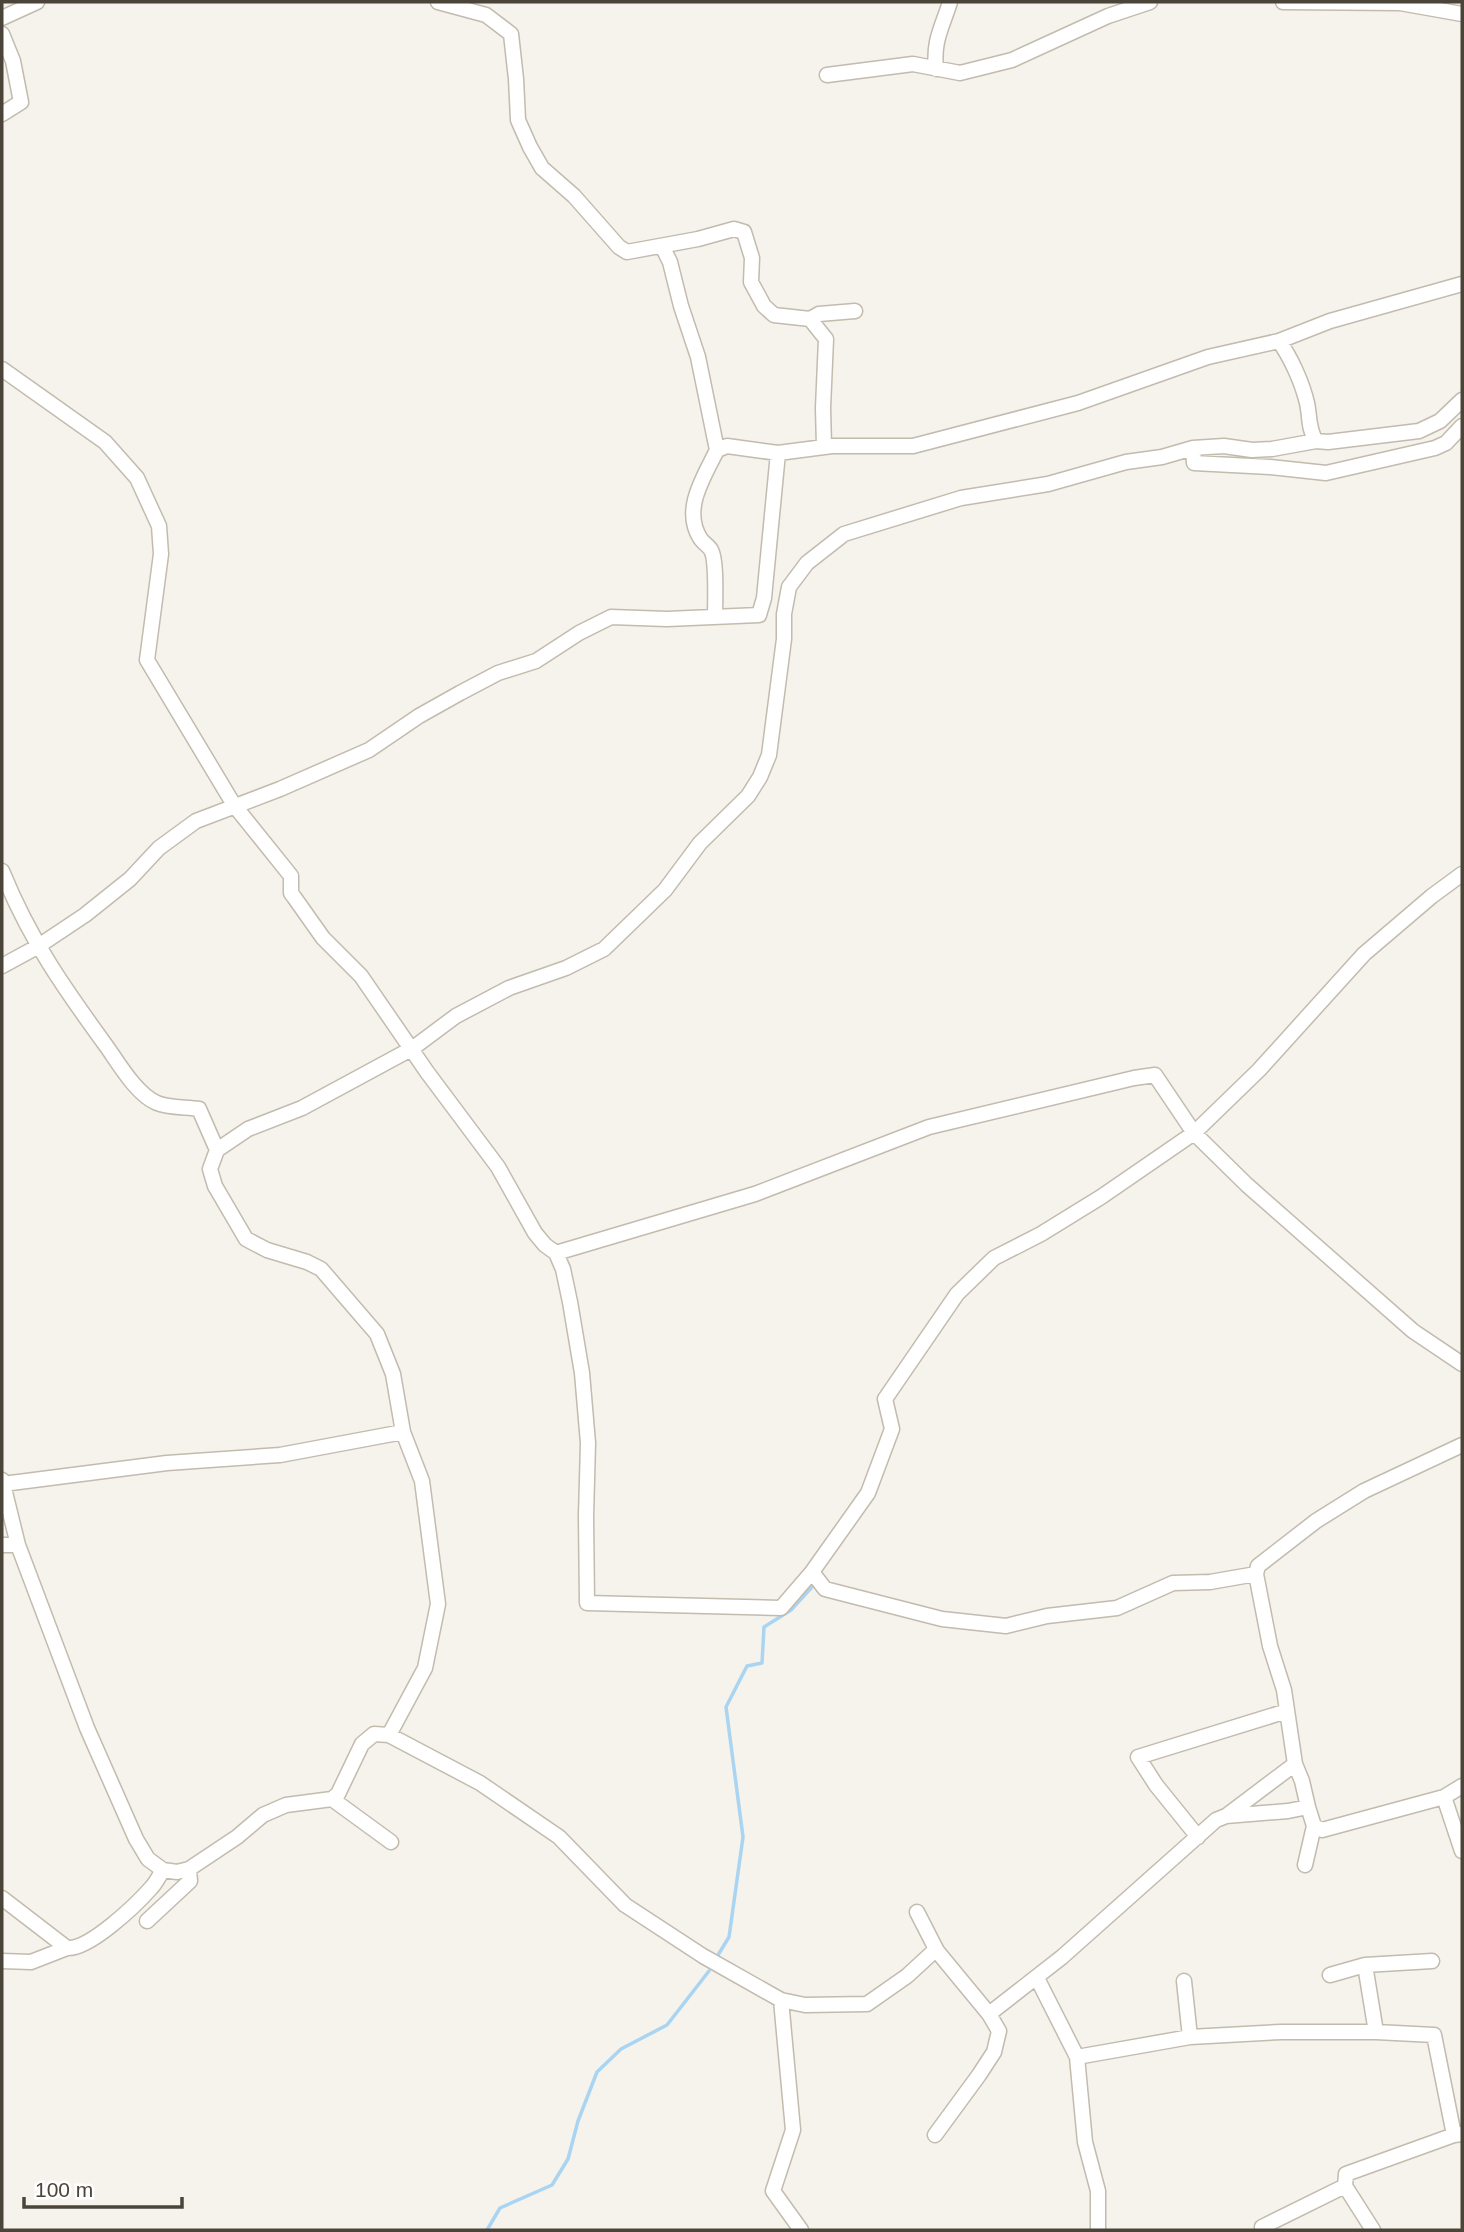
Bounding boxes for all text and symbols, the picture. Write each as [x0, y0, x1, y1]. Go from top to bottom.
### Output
scale bar [24, 2166, 182, 2210]
text: 100 m [35, 2178, 93, 2201]

